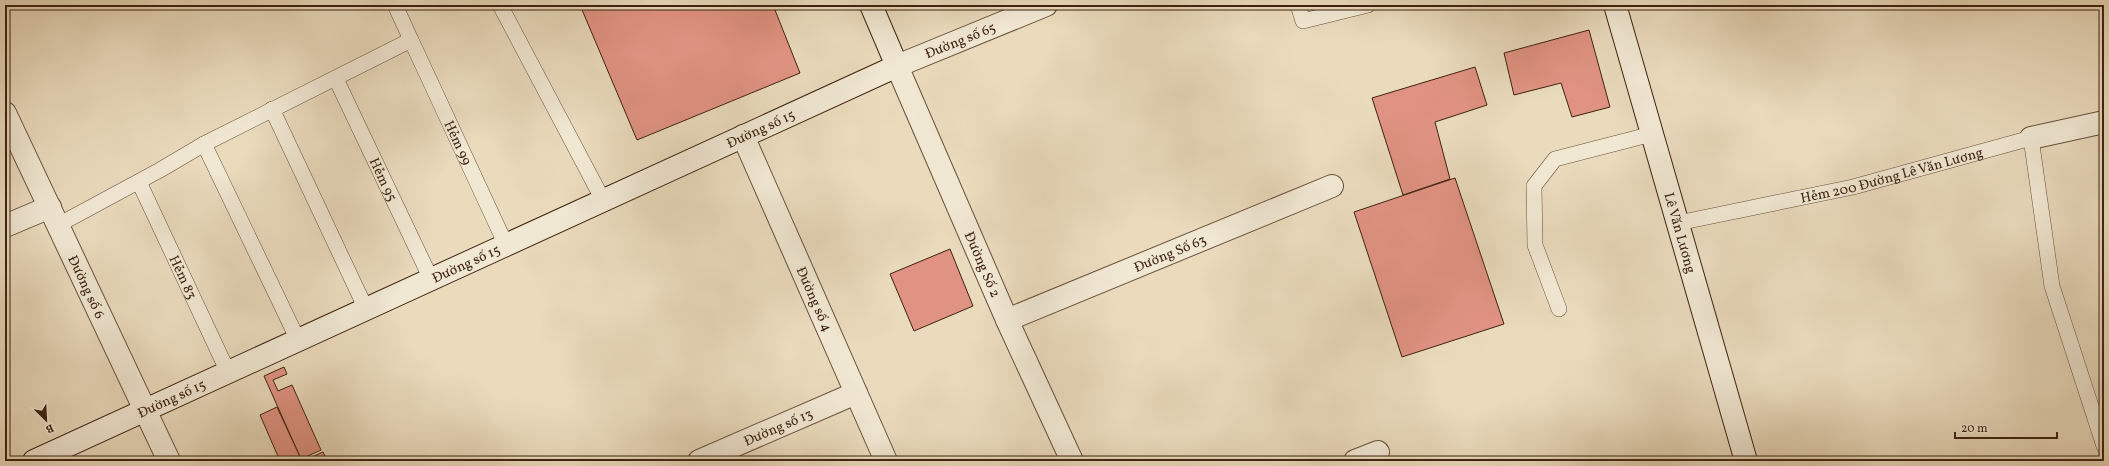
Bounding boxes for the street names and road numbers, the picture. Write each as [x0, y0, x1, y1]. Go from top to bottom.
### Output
street label: Đường số 65 [922, 19, 999, 64]
street label: Đường số 15 [724, 106, 798, 154]
street label: Hẻm 99 [439, 118, 476, 169]
street label: Hẻm 200 Đường Lê Văn Lương [1799, 144, 1985, 209]
street label: Hẻm 95 [364, 155, 401, 205]
street label: Lê Văn Lương [1658, 191, 1700, 276]
street label: Đường Số 2 [959, 229, 1004, 301]
street label: Đường Số 63 [1131, 231, 1209, 278]
street label: Đường số 15 [429, 241, 504, 289]
street label: Đường số 6 [62, 253, 109, 322]
street label: Hẻm 83 [164, 253, 201, 303]
street label: Đường số 4 [791, 264, 836, 335]
street label: Đường số 15 [135, 376, 209, 423]
street label: Đường số 13 [741, 405, 816, 452]

